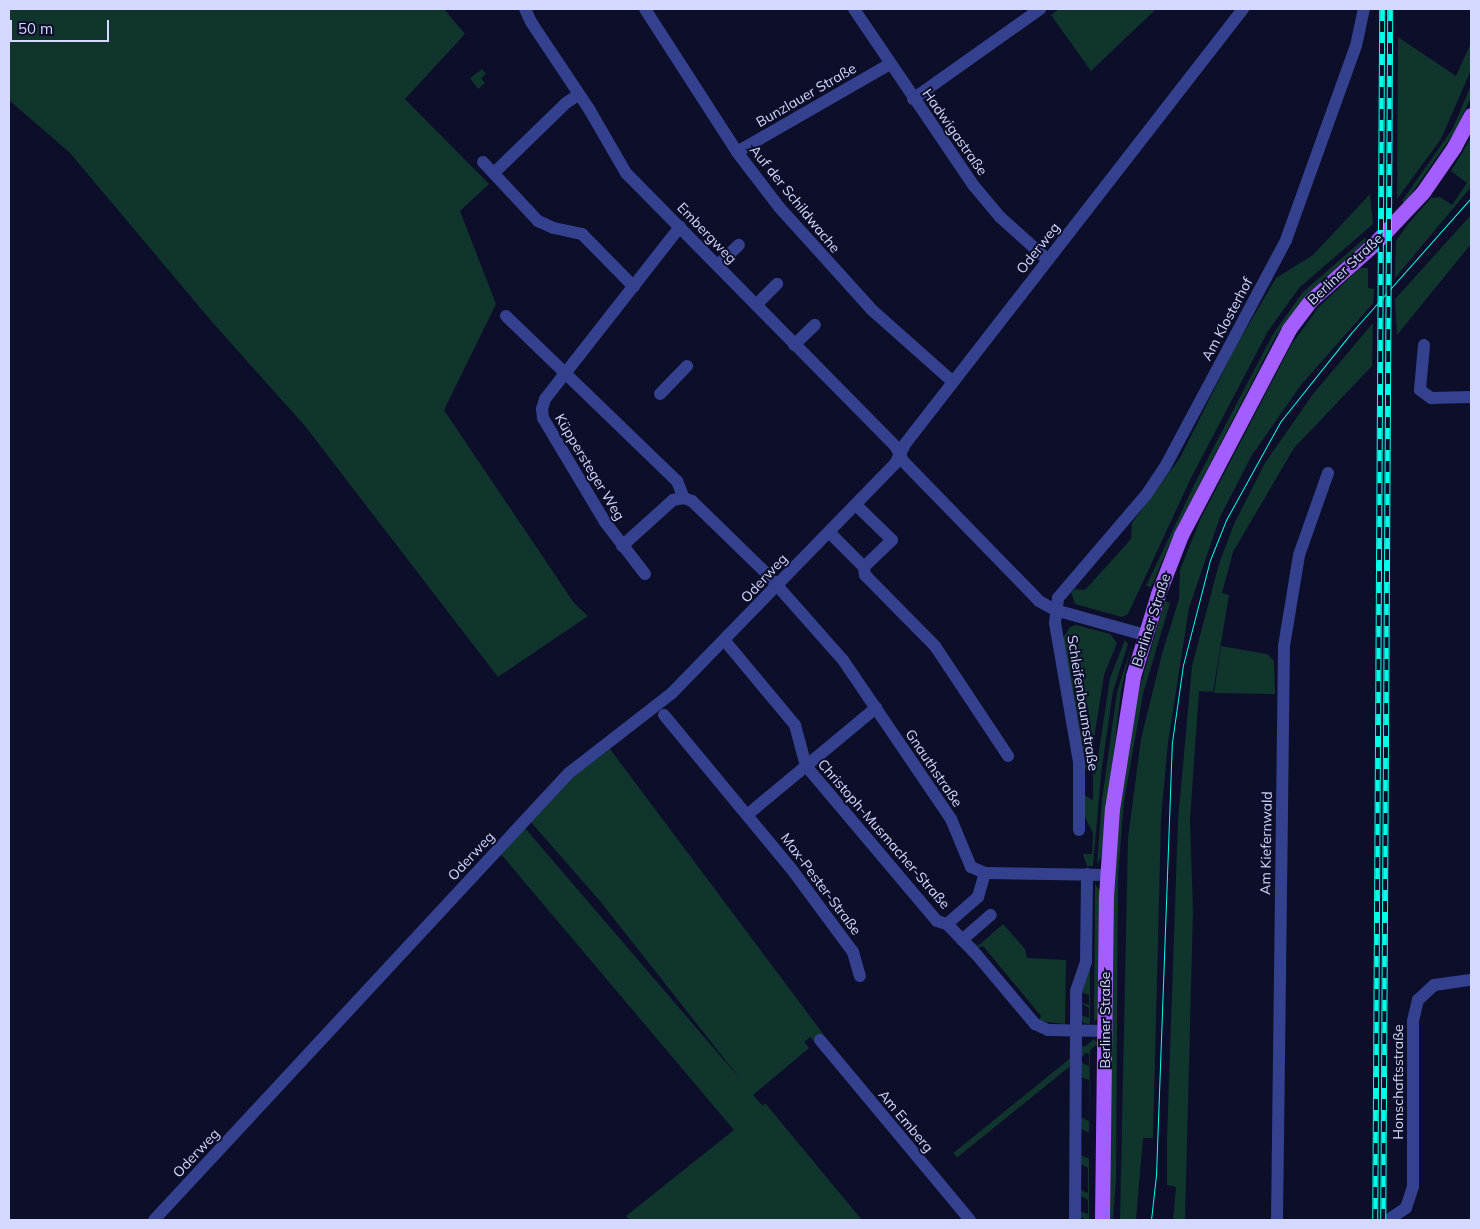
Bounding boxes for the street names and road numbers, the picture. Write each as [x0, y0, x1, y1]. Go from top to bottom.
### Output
street label: Bunzlauer Straße [753, 60, 859, 130]
street label: Hadwigastraße [919, 86, 991, 178]
street label: Auf der Schildwache [746, 142, 844, 256]
street label: Embergweg [674, 199, 740, 267]
street label: Oderweg [1013, 219, 1063, 277]
street label: Berliner Straße [1304, 230, 1386, 308]
street label: Am Klosterhof [1198, 275, 1256, 363]
street label: Küppersteger Weg [552, 411, 628, 523]
street label: Oderweg [737, 550, 791, 606]
street label: Berliner Straße [1128, 571, 1174, 669]
street label: Schleifenbaumstraße [1064, 634, 1102, 772]
street label: Gnauthstraße [902, 726, 966, 810]
street label: Christoph-Musmacher-Straße [814, 756, 954, 912]
street label: Am Kiefernwald [1257, 791, 1275, 895]
street label: Oderweg [444, 828, 498, 884]
street label: Max-Pester-Straße [777, 830, 865, 938]
street label: Berliner Straße [1097, 972, 1113, 1068]
street label: Honschaftsstraße [1390, 1024, 1406, 1140]
street label: Am Emberg [875, 1086, 937, 1156]
street label: Oderweg [169, 1125, 223, 1181]

